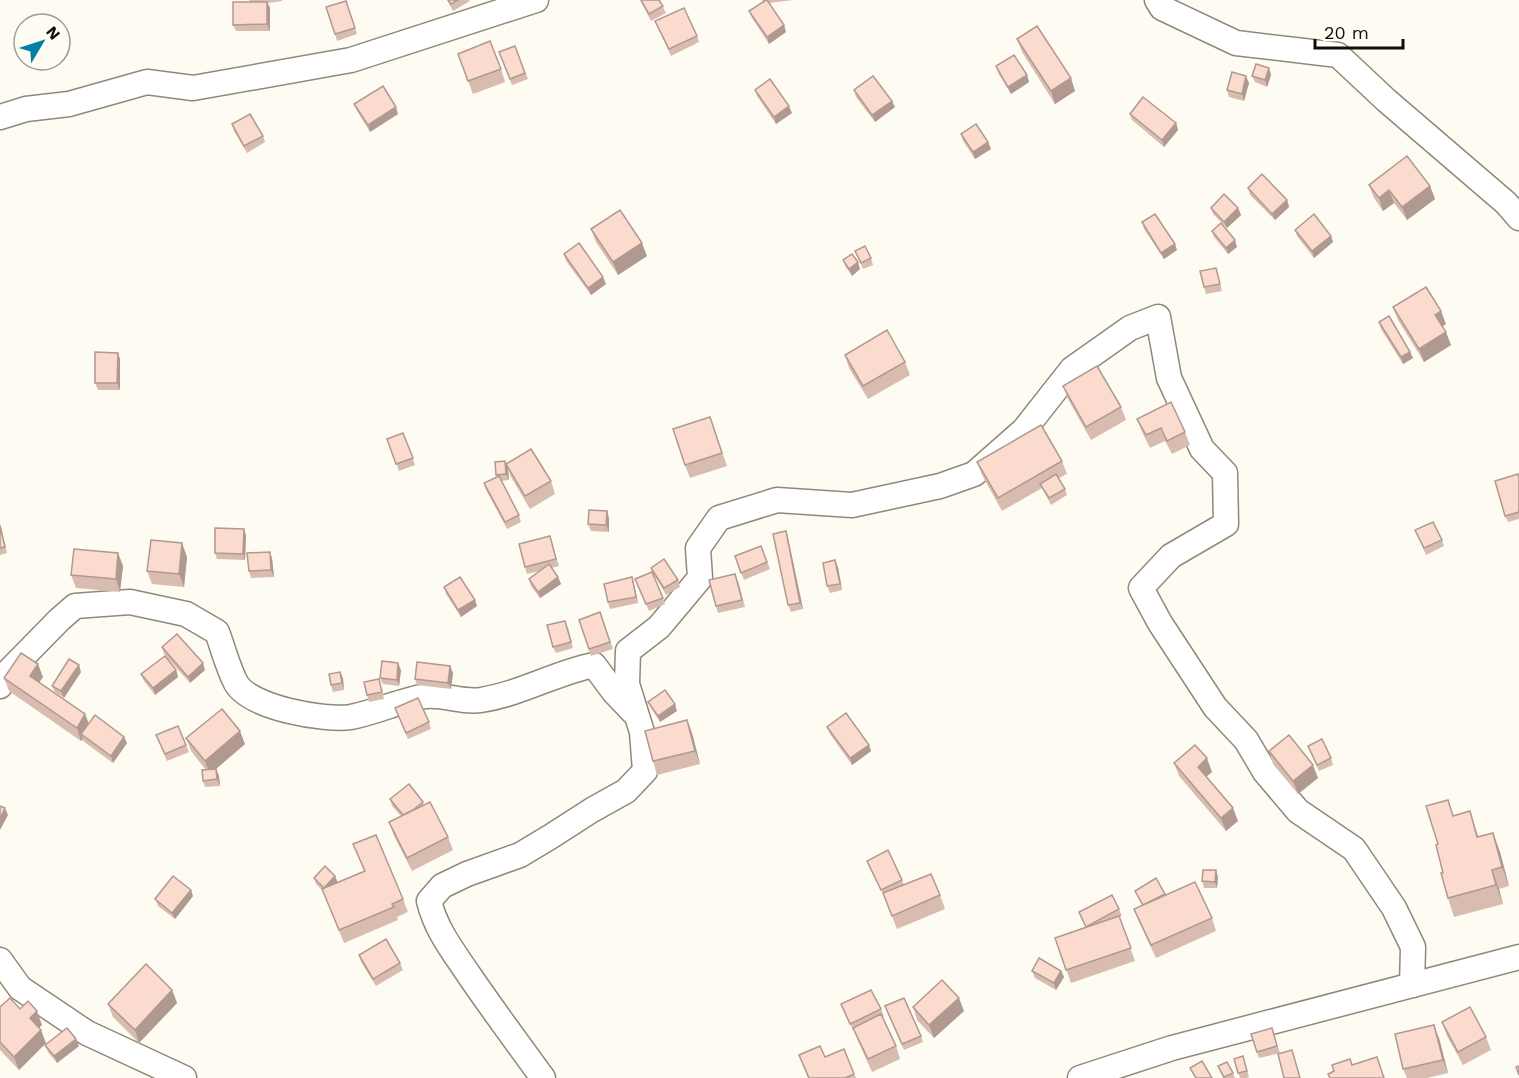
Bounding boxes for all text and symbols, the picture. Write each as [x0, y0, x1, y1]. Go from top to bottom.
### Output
north arrow [12, 12, 72, 72]
scale bar [1315, 12, 1404, 50]
text: N [42, 22, 64, 43]
text: 20 m [1324, 22, 1369, 43]

